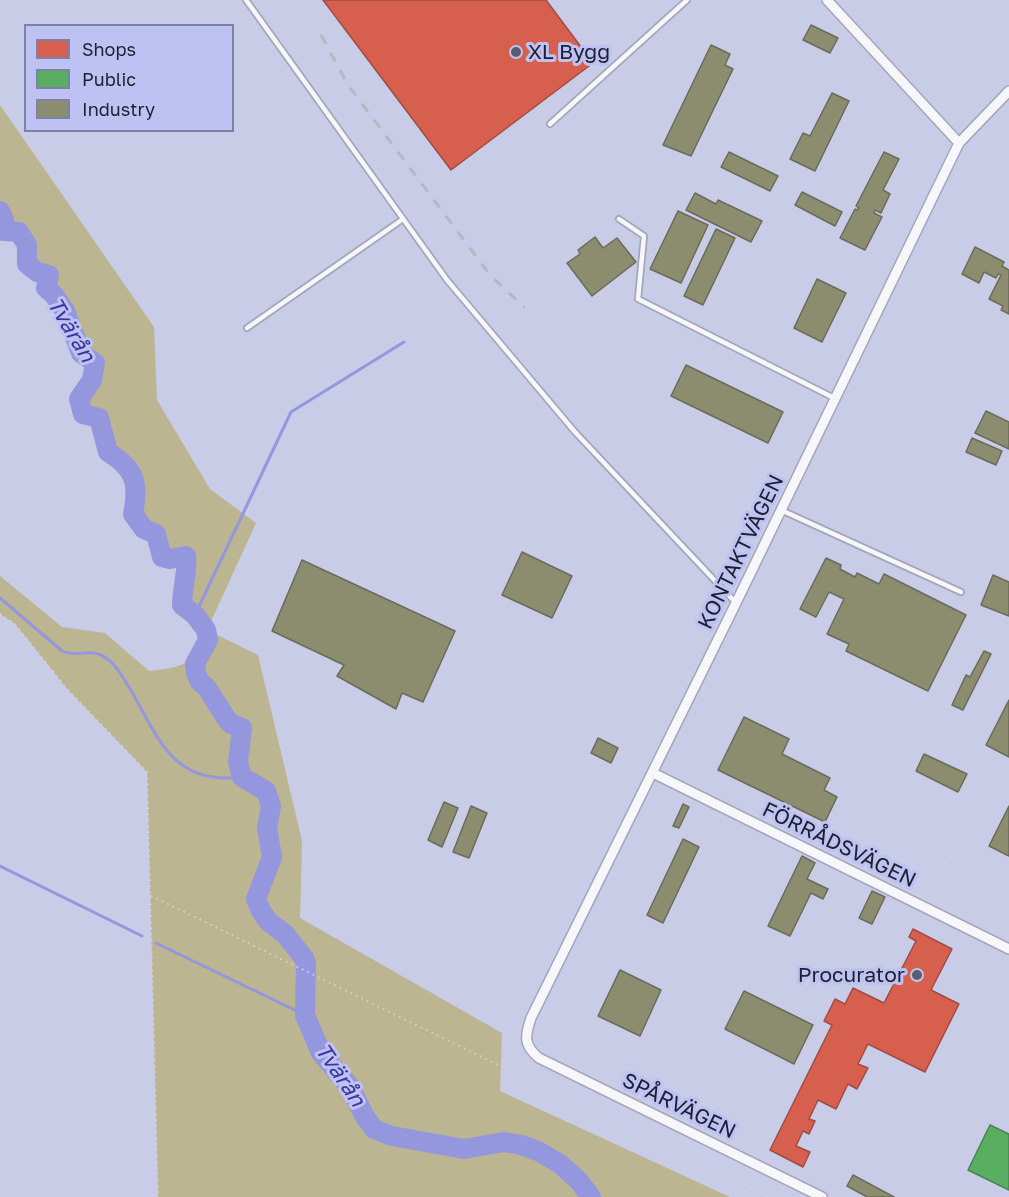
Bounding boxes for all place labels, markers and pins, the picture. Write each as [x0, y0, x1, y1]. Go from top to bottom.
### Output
place label: XL Bygg [528, 39, 610, 65]
marker: XL Bygg [509, 45, 523, 59]
place label: Procurator [798, 962, 905, 988]
marker: Procurator [910, 968, 924, 982]

